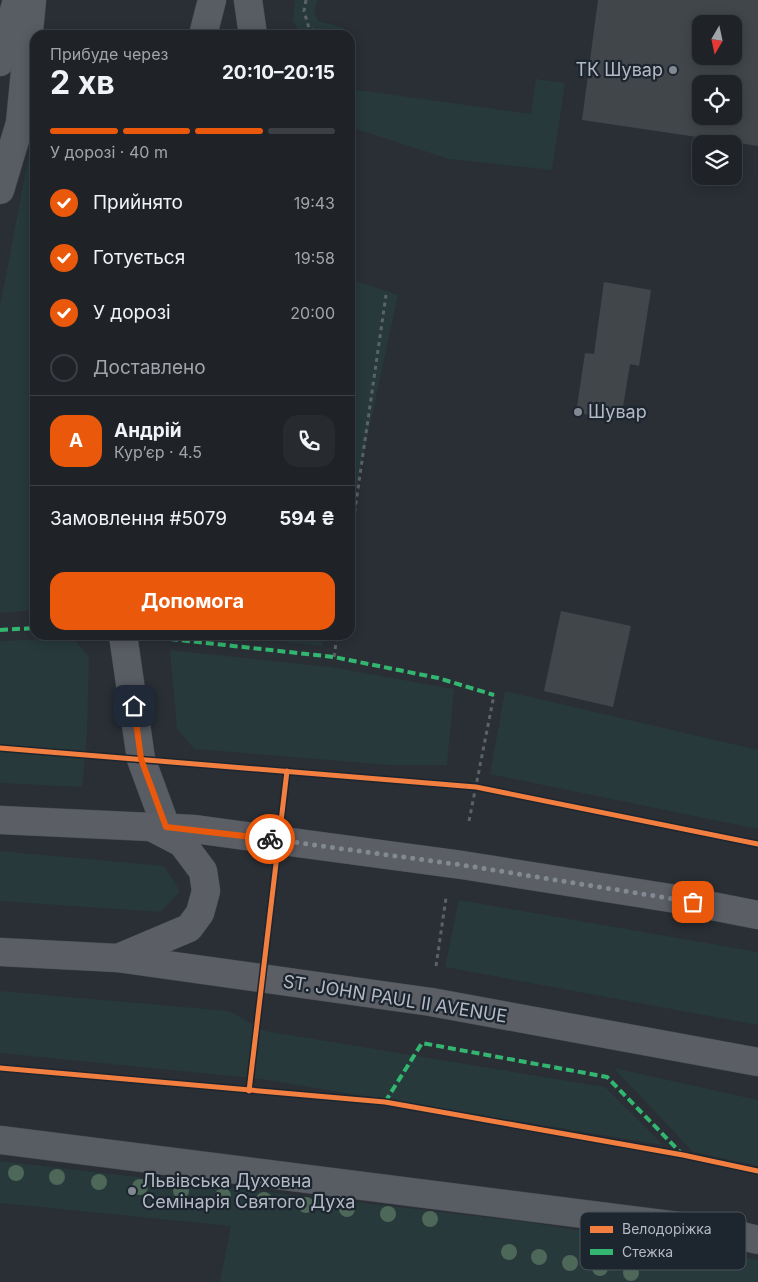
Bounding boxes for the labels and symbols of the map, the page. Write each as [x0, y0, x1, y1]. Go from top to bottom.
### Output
north arrow [692, 15, 742, 65]
place label: ТК Шувар [575, 59, 663, 80]
marker: ТК Шувар [667, 64, 679, 76]
place label: Шувар [588, 401, 647, 422]
marker: Шувар [572, 406, 584, 418]
pin [113, 685, 155, 727]
courier [245, 814, 295, 864]
pin [672, 881, 714, 923]
street label: ST. JOHN PAUL II AVENUE [282, 970, 509, 1027]
place label: Львівська Духовна Семінарія Святого Духа [142, 1170, 355, 1212]
marker: Львівська Духовна Семінарія Святого Духа [126, 1185, 138, 1197]
legend [580, 1212, 746, 1270]
text: Велодоріжка [622, 1220, 712, 1237]
text: Стежка [622, 1243, 673, 1260]

